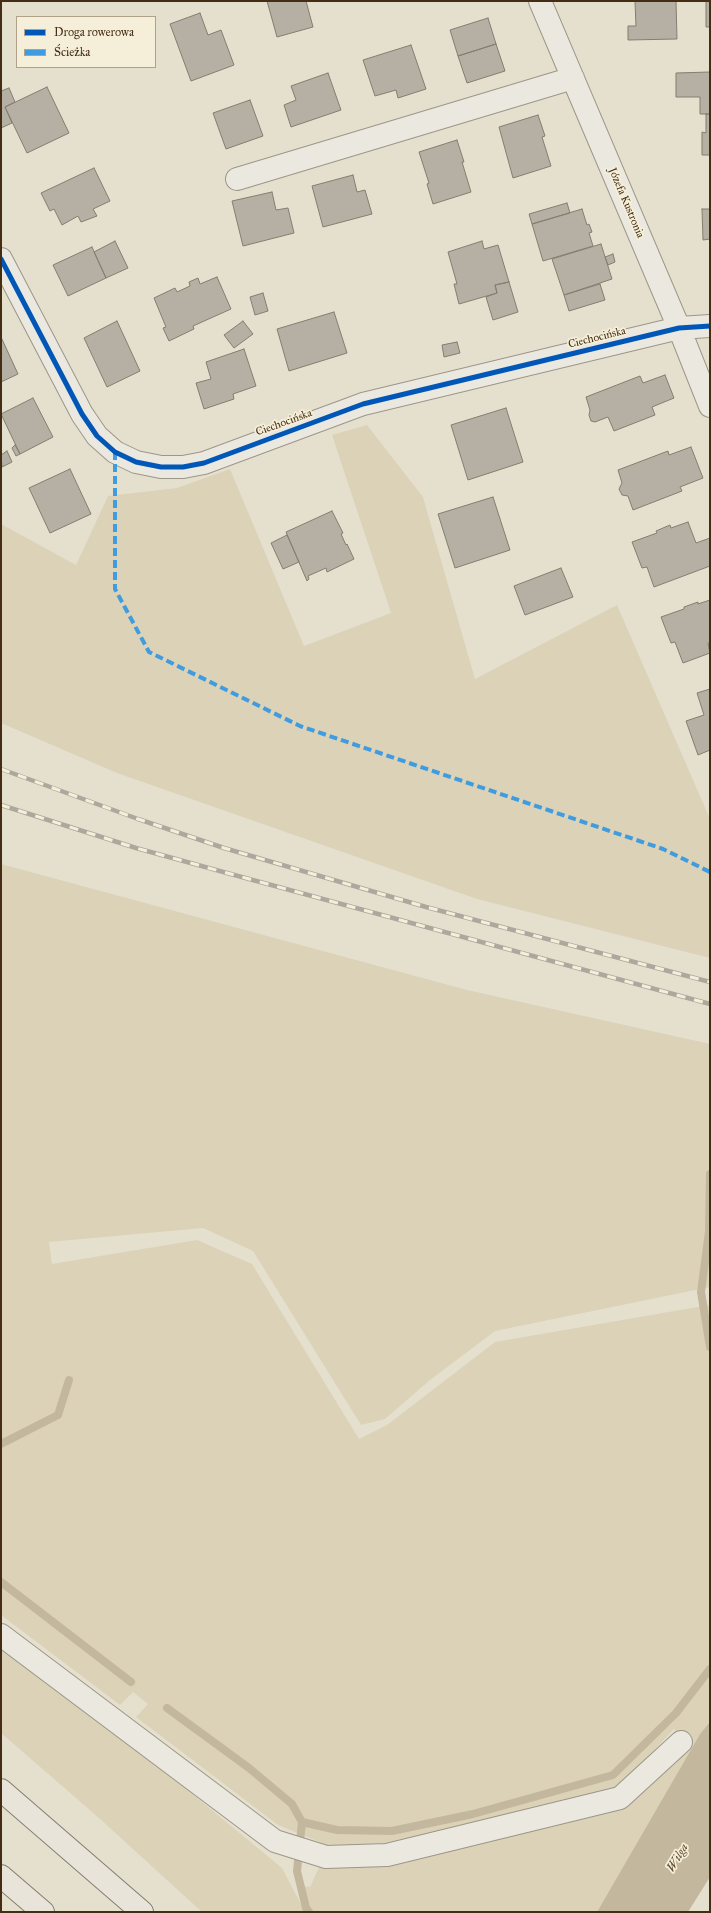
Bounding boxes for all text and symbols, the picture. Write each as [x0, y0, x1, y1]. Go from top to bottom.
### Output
legend [16, 16, 156, 68]
text: Droga rowerowa [54, 25, 134, 39]
text: Ścieżka [54, 45, 90, 59]
street label: Józefa Kustronia [605, 166, 647, 240]
street label: Ciechocińska [567, 324, 627, 352]
street label: Ciechocińska [254, 407, 314, 439]
water label: Wilga [664, 1841, 692, 1875]

